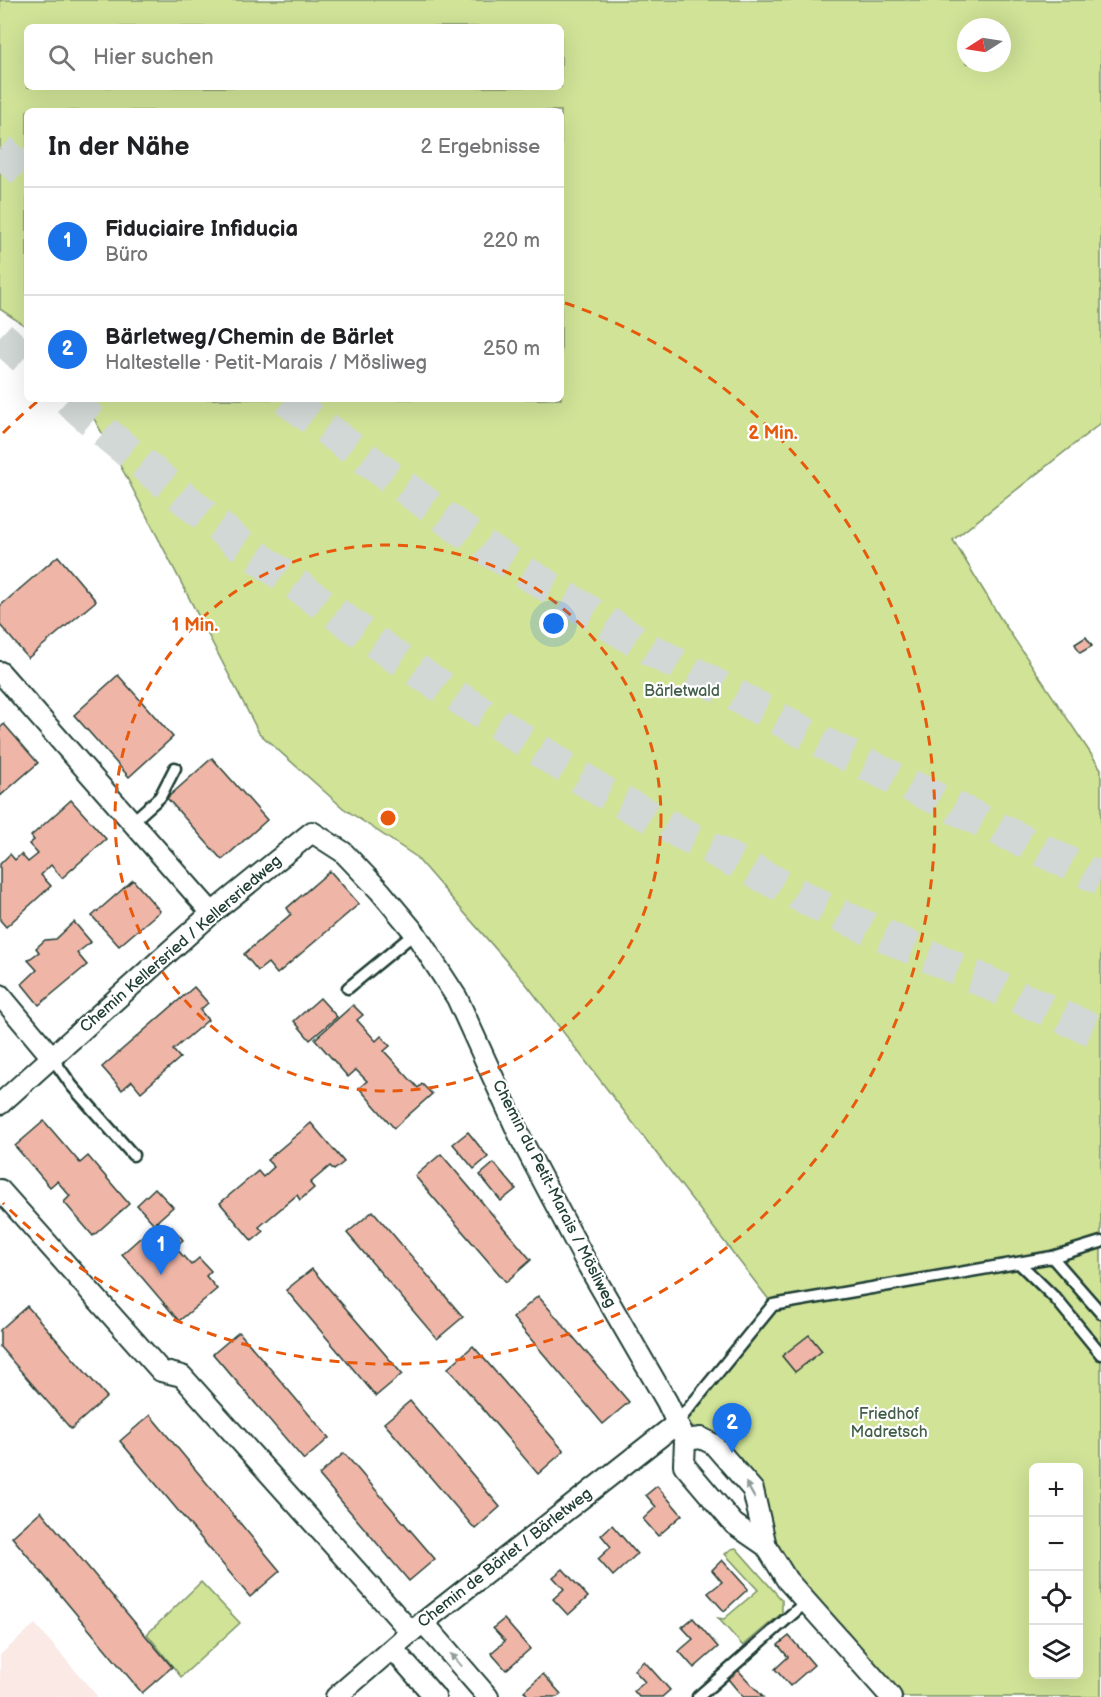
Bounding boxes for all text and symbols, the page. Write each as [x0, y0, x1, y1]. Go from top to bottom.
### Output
north arrow [957, 18, 1011, 72]
search box [24, 24, 564, 90]
icon: search [45, 41, 78, 74]
text: Hier suchen [93, 44, 214, 71]
text: In der Nähe [48, 132, 190, 163]
text: 2 Ergebnisse [420, 135, 540, 159]
text: Fiduciaire Infiducia [105, 216, 298, 243]
text: 1 [63, 229, 72, 253]
text: 220 m [483, 229, 540, 253]
text: Büro [105, 243, 148, 267]
text: Bärletweg/Chemin de Bärlet [105, 324, 394, 351]
text: 2 [62, 337, 73, 361]
text: 250 m [483, 337, 540, 361]
text: Haltestelle · Petit-Marais / Mösliweg [105, 351, 427, 375]
text: 2 Min. [748, 423, 798, 444]
your location [539, 609, 568, 638]
text: 1 Min. [172, 615, 218, 636]
park label: Bärletwald [644, 682, 720, 701]
centre of rings [378, 808, 398, 828]
street label: Chemin Kellersried / Kellersriedweg [76, 851, 286, 1037]
street label: Chemin du Petit-Marais / Mösliweg [488, 1077, 620, 1311]
pin: 1 [142, 1226, 180, 1275]
pin: 2 [712, 1404, 752, 1453]
park label: Friedhof Madretsch [850, 1405, 928, 1442]
map controls [1029, 1463, 1083, 1679]
button: + [1029, 1463, 1083, 1517]
one-way arrow [745, 1481, 755, 1498]
street label: Chemin de Bärlet / Bärletweg [414, 1484, 596, 1632]
button: − [1029, 1517, 1083, 1571]
button: locate [1029, 1571, 1083, 1625]
button: layers [1029, 1625, 1083, 1679]
one-way arrow [450, 1653, 463, 1668]

